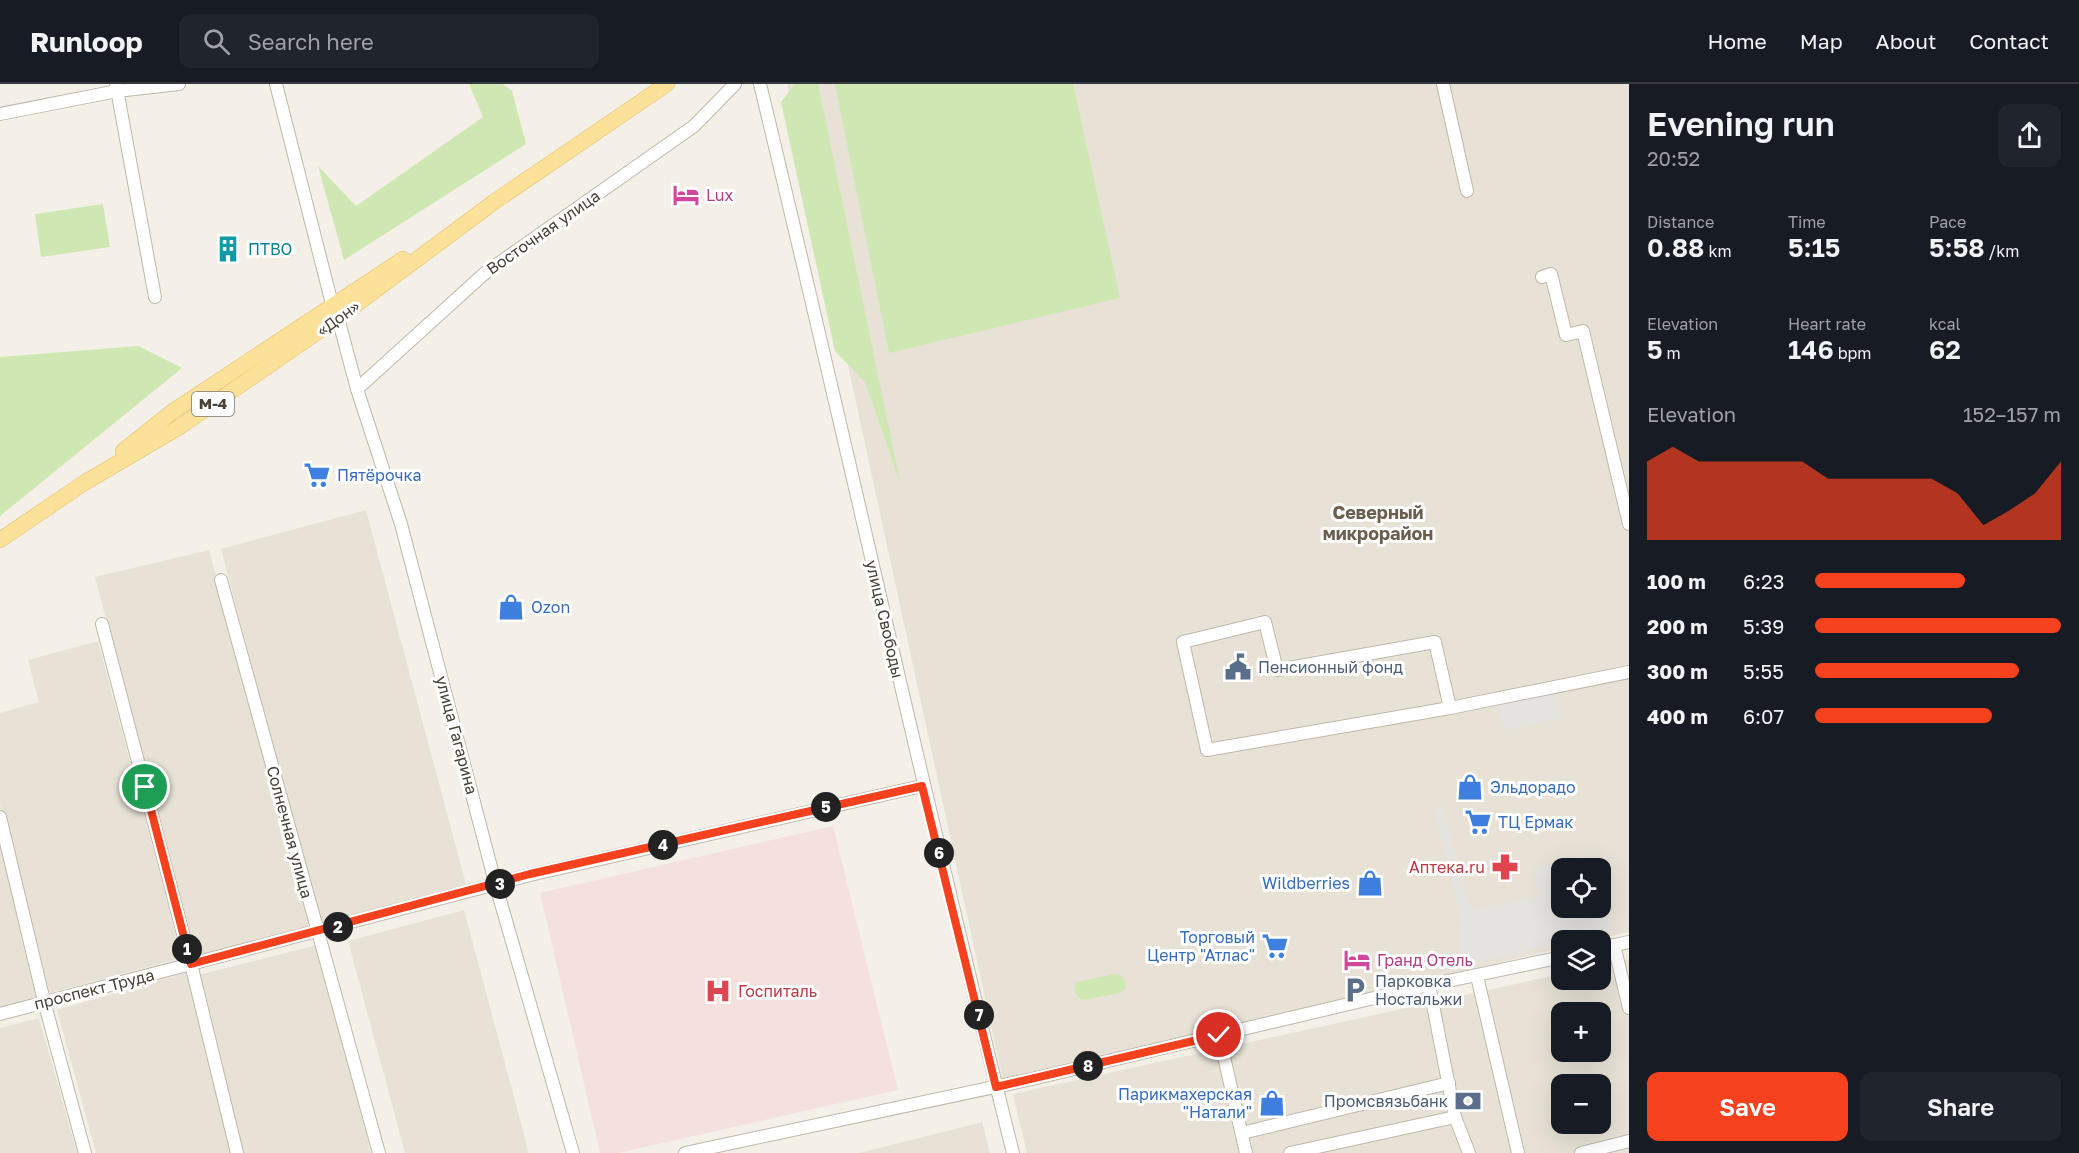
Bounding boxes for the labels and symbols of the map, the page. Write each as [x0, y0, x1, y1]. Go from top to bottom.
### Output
hotel icon: Lux [671, 180, 701, 210]
street label: Восточная улица [482, 185, 604, 279]
place label: Lux [706, 185, 733, 205]
building icon: ПТВО [213, 234, 243, 264]
place label: ПТВО [248, 239, 292, 259]
street label: «Дон» [313, 296, 364, 340]
road number: М-4 [192, 392, 234, 416]
supermarket icon: Пятёрочка [302, 460, 332, 490]
place label: Пятёрочка [337, 465, 421, 485]
district label: Северный микрорайон [1323, 501, 1433, 544]
street label: улица Свободы [862, 558, 908, 680]
shop icon: Ozon [496, 592, 526, 622]
place label: Ozon [531, 597, 570, 617]
public building icon: Пенсионный фонд [1223, 652, 1253, 682]
place label: Пенсионный фонд [1258, 657, 1403, 677]
street label: улица Гагарина [432, 674, 482, 796]
pin [119, 761, 170, 812]
street label: Солнечная улица [263, 764, 317, 900]
shop icon: Эльдорадо [1455, 772, 1485, 802]
place label: Эльдорадо [1490, 777, 1576, 797]
pin: 5 [811, 792, 841, 822]
supermarket icon: ТЦ Ермак [1463, 807, 1493, 837]
place label: ТЦ Ермак [1498, 812, 1574, 832]
pin: 4 [648, 830, 678, 860]
pin: 6 [924, 838, 954, 868]
pharmacy icon: Аптека.ru [1490, 852, 1520, 882]
place label: Аптека.ru [1409, 857, 1485, 877]
shop icon: Wildberries [1355, 868, 1385, 898]
pin: 3 [485, 869, 515, 899]
place label: Wildberries [1262, 873, 1350, 893]
pin: 2 [323, 912, 353, 942]
place label: Торговый Центр "Атлас" [1147, 927, 1255, 965]
supermarket icon: Торговый Центр "Атлас" [1260, 931, 1290, 961]
pin: 1 [172, 934, 202, 964]
hotel icon: Гранд Отель [1342, 945, 1372, 975]
place label: Гранд Отель [1377, 950, 1473, 970]
street label: проспект Труда [32, 964, 156, 1014]
place label: Парковка Ностальжи [1375, 971, 1462, 1009]
parking icon: Парковка Ностальжи [1340, 975, 1370, 1005]
hospital icon: Госпиталь [703, 976, 733, 1006]
place label: Госпиталь [738, 981, 817, 1001]
pin: 7 [964, 1000, 994, 1030]
pin [1193, 1009, 1244, 1060]
pin: 8 [1073, 1051, 1103, 1081]
place label: Парикмахерская "Натали" [1118, 1084, 1252, 1122]
bank icon: Промсвязьбанк [1453, 1086, 1483, 1116]
shop icon: Парикмахерская "Натали" [1257, 1088, 1287, 1118]
place label: Промсвязьбанк [1324, 1091, 1448, 1111]

